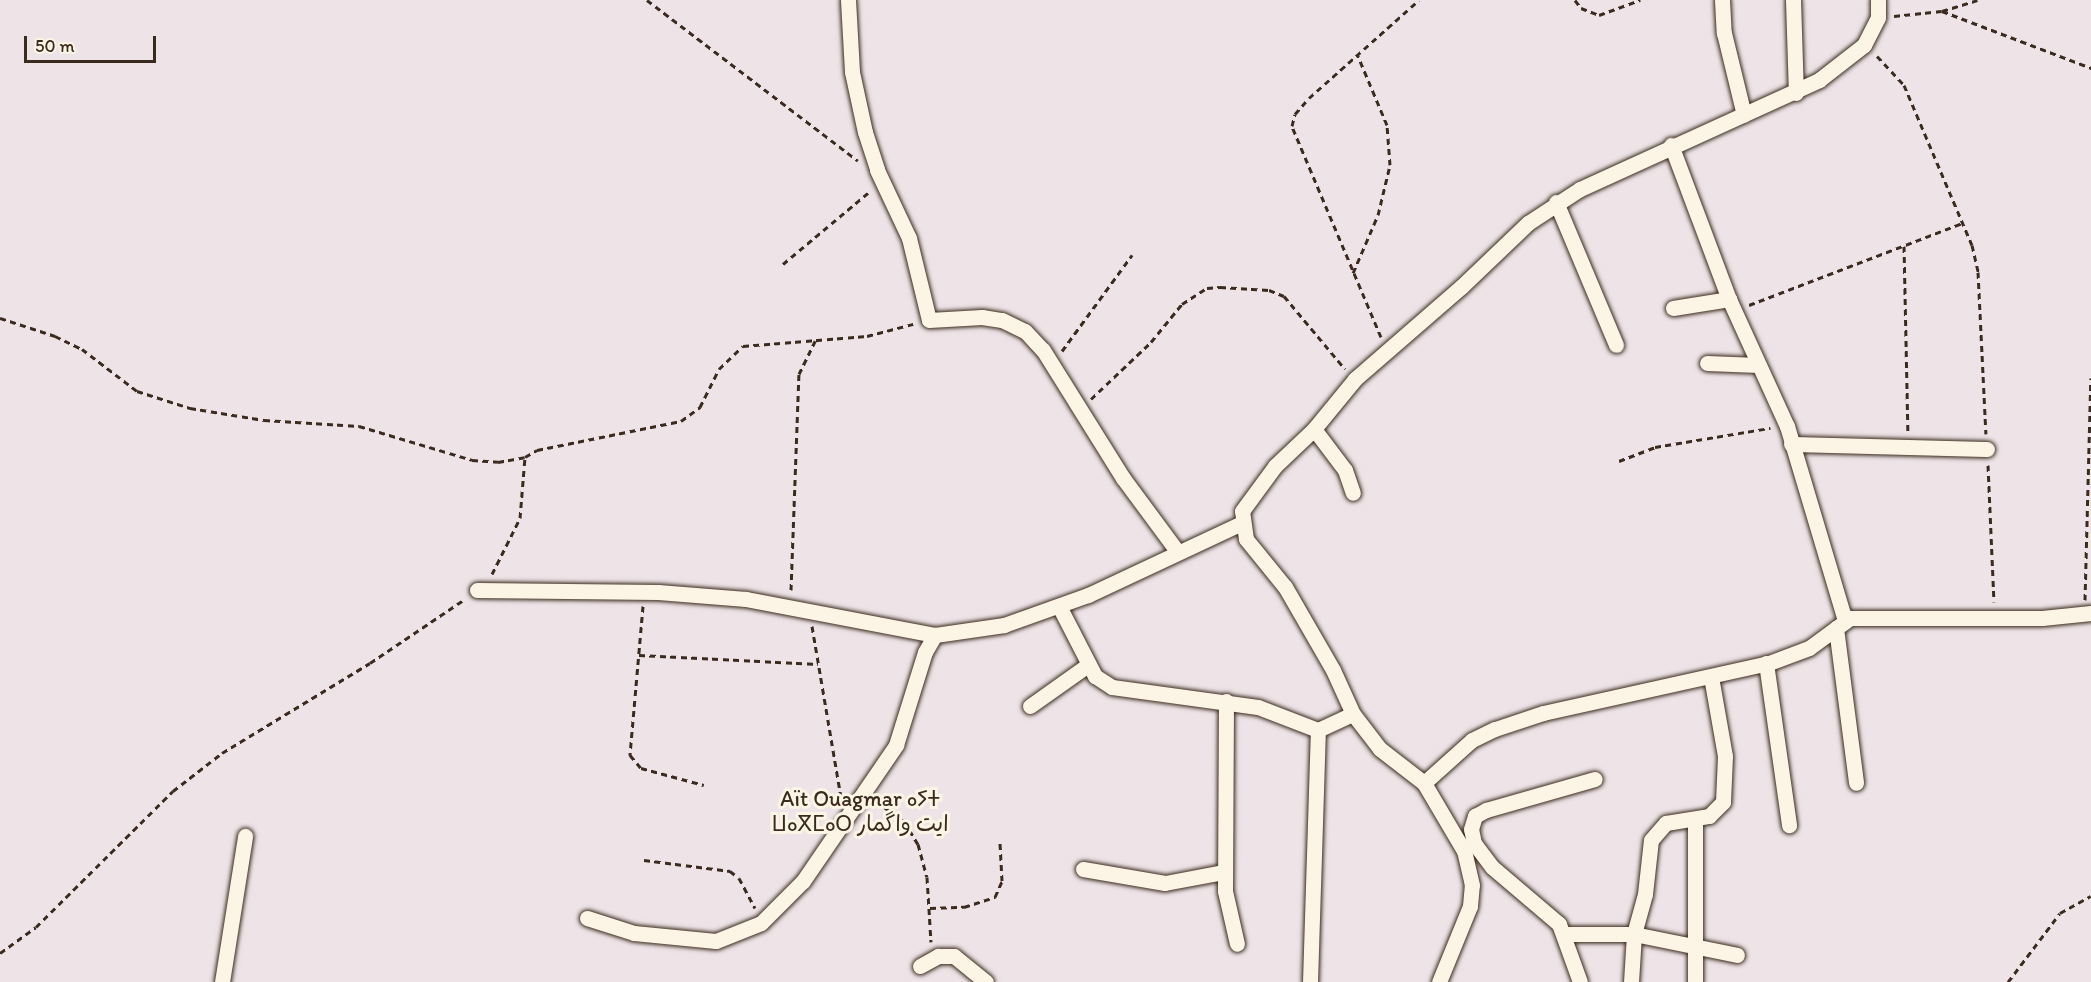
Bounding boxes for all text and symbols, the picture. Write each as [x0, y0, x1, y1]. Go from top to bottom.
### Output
scale bar [27, 24, 159, 62]
text: 50 m [35, 35, 75, 57]
district label: Aït Ouagmar ⴰⵢⵜ ⵡⴰⴳⵎⴰⵔ ايت واگمار [771, 785, 949, 836]

